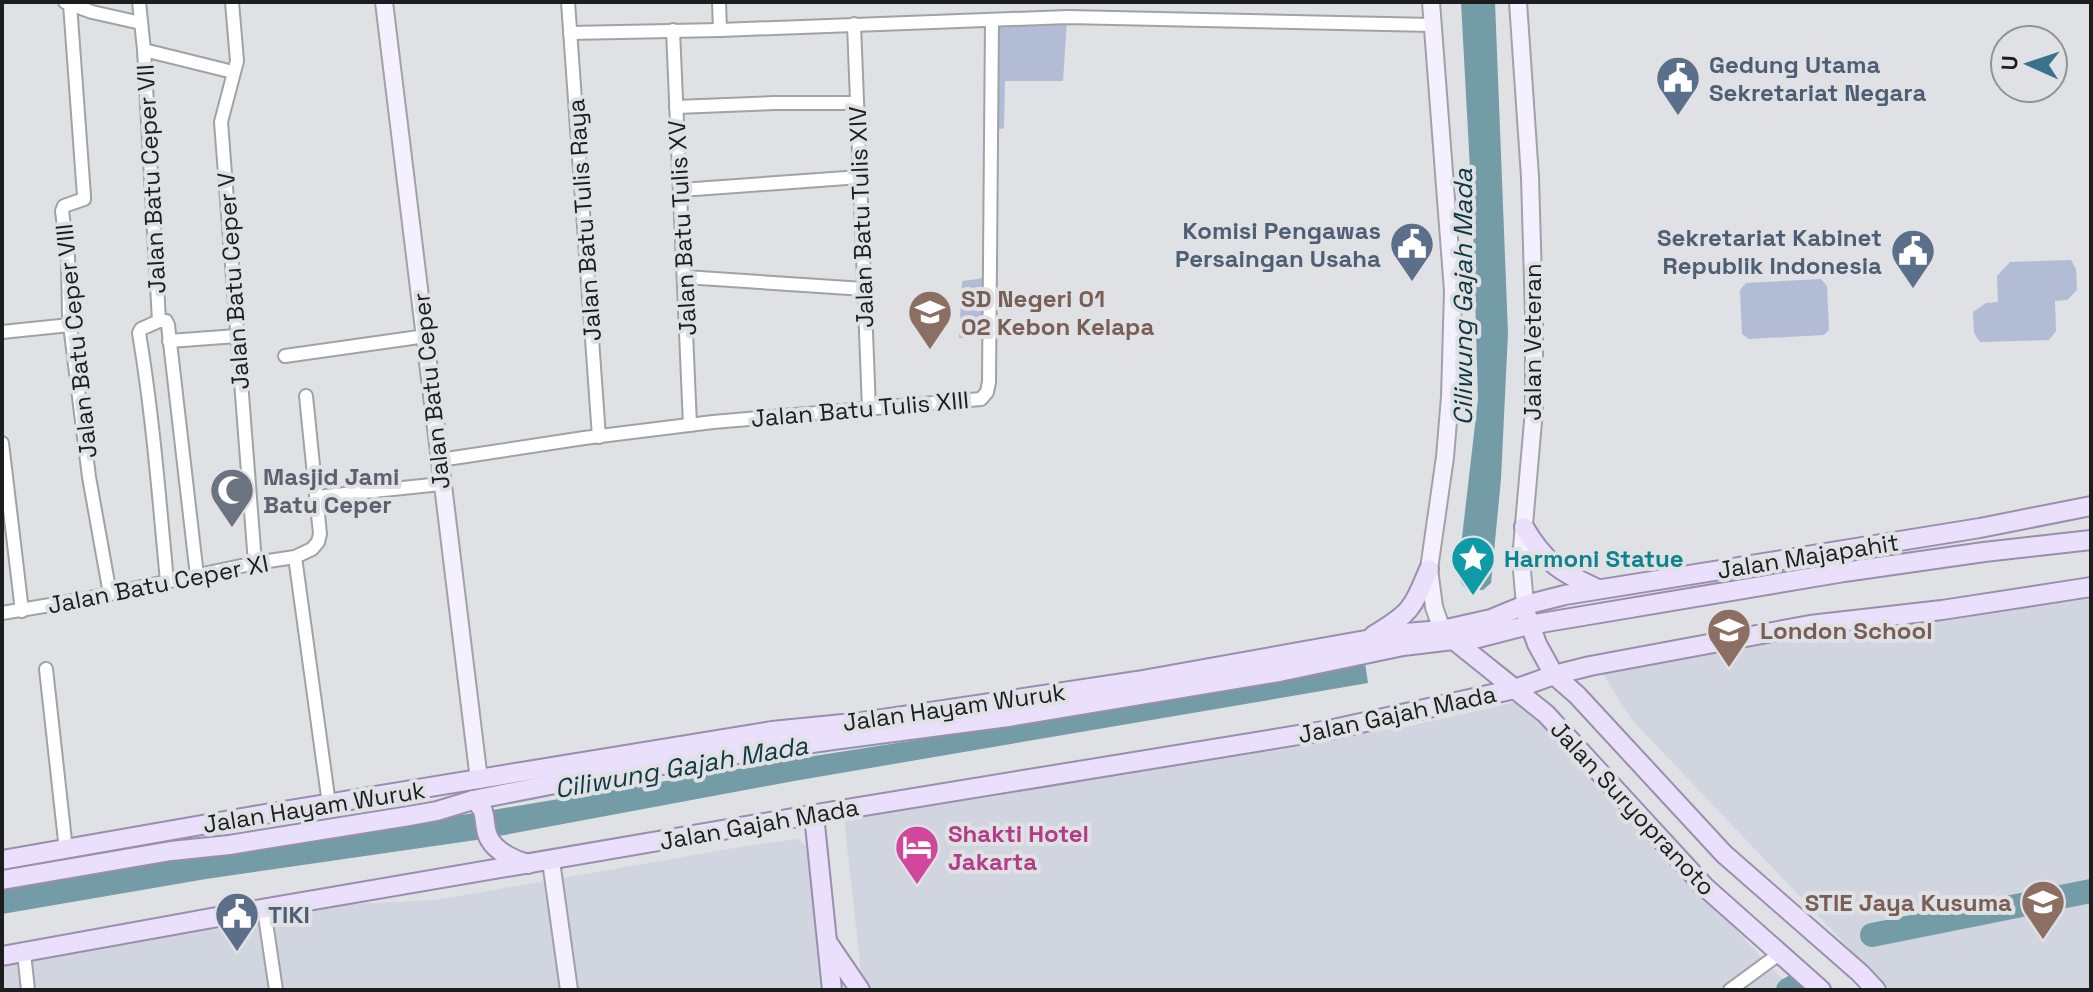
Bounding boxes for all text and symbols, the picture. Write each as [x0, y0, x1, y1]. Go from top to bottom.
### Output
north arrow [1989, 24, 2069, 104]
place label: Gedung Utama Sekretariat Negara [1709, 49, 1927, 108]
public building icon: Gedung Utama Sekretariat Negara [1654, 54, 1702, 117]
text: U [1995, 55, 2023, 71]
street label: Jalan Batu Ceper VII [130, 64, 172, 294]
street label: Jalan Batu Tulis Raya [560, 98, 608, 342]
street label: Jalan Batu Tulis XIV [842, 106, 880, 328]
street label: Jalan Batu Tulis XV [661, 119, 703, 337]
water label: Ciliwung Gajah Mada [1446, 168, 1480, 425]
street label: Jalan Batu Ceper V [210, 171, 256, 391]
place label: Komisi Pengawas Persaingan Usaha [1175, 215, 1381, 274]
public building icon: Komisi Pengawas Persaingan Usaha [1388, 220, 1436, 283]
street label: Jalan Batu Ceper VIII [48, 222, 104, 460]
place label: Sekretariat Kabinet Republik Indonesia [1657, 222, 1882, 281]
public building icon: Sekretariat Kabinet Republik Indonesia [1889, 227, 1937, 290]
street label: Jalan Veteran [1517, 263, 1548, 421]
place label: SD Negeri 01 02 Kebon Kelapa [961, 283, 1154, 342]
school or university icon: SD Negeri 01 02 Kebon Kelapa [906, 288, 954, 351]
street label: Jalan Batu Ceper [405, 291, 457, 491]
street label: Jalan Batu Tulis XIII [750, 384, 970, 434]
place label: Masjid Jami Batu Ceper [263, 461, 399, 520]
mosque icon: Masjid Jami Batu Ceper [208, 466, 256, 529]
street label: Jalan Majapahit [1715, 526, 1901, 586]
place icon: Harmoni Statue [1449, 534, 1497, 597]
place label: Harmoni Statue [1504, 543, 1684, 574]
street label: Jalan Batu Ceper XI [45, 547, 271, 621]
school or university icon: London School [1705, 606, 1753, 669]
place label: London School [1760, 615, 1933, 646]
street label: Jalan Hayam Wuruk [841, 676, 1067, 738]
street label: Jalan Gajah Mada [1295, 678, 1499, 750]
street label: Jalan Suryopranoto [1544, 714, 1722, 902]
water label: Ciliwung Gajah Mada [552, 728, 811, 806]
street label: Jalan Hayam Wuruk [201, 774, 427, 840]
street label: Jalan Gajah Mada [657, 791, 861, 857]
place label: Shakti Hotel Jakarta [948, 818, 1089, 877]
hotel icon: Shakti Hotel Jakarta [893, 823, 941, 886]
school or university icon: STIE Jaya Kusuma [2019, 878, 2067, 941]
place label: STIE Jaya Kusuma [1805, 887, 2012, 918]
public building icon: TIKI [213, 890, 261, 953]
place label: TIKI [268, 899, 310, 930]

